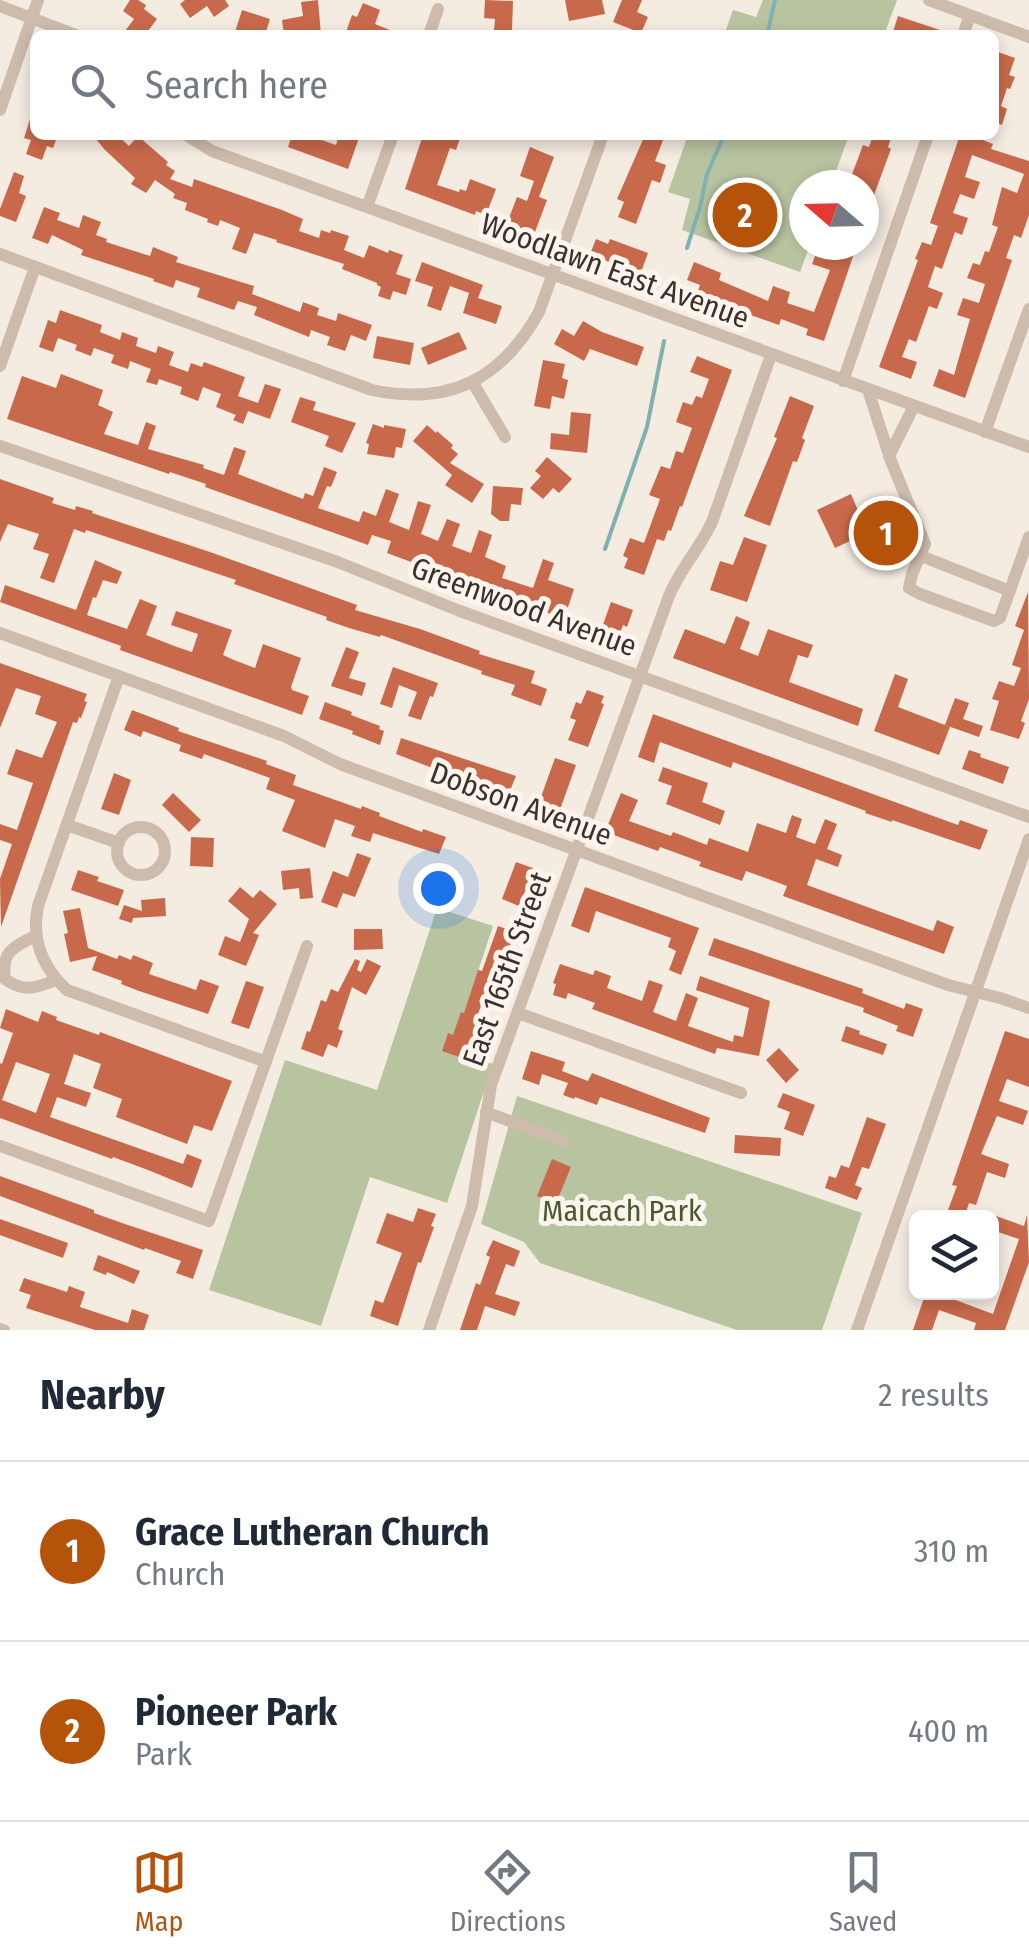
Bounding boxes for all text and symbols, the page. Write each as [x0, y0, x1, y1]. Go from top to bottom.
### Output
search box [30, 30, 999, 140]
icon: search [65, 58, 120, 113]
text: Search here [145, 62, 328, 108]
north arrow [789, 170, 879, 260]
pin: 2 [712, 178, 778, 252]
street label: Woodlawn East Avenue [476, 206, 754, 336]
pin: 1 [854, 496, 918, 570]
street label: Greenwood Avenue [407, 550, 641, 664]
street label: Dobson Avenue [425, 754, 617, 854]
your location [413, 863, 464, 914]
street label: East 165th Street [455, 867, 559, 1071]
park label: Maicach Park [542, 1193, 702, 1229]
map controls [909, 1210, 999, 1300]
button: layers [909, 1210, 999, 1300]
text: Nearby [40, 1370, 165, 1420]
text: 2 results [878, 1376, 989, 1414]
text: Grace Lutheran Church [135, 1509, 489, 1555]
text: 1 [66, 1532, 79, 1570]
text: 310 m [914, 1532, 989, 1570]
text: Church [135, 1555, 225, 1593]
text: Pioneer Park [135, 1689, 337, 1735]
text: 2 [65, 1712, 80, 1750]
text: 400 m [908, 1712, 989, 1750]
text: Park [135, 1735, 192, 1773]
tab: Map [132, 1845, 187, 1938]
tab: Directions [450, 1845, 566, 1938]
tab: Saved [829, 1845, 897, 1938]

